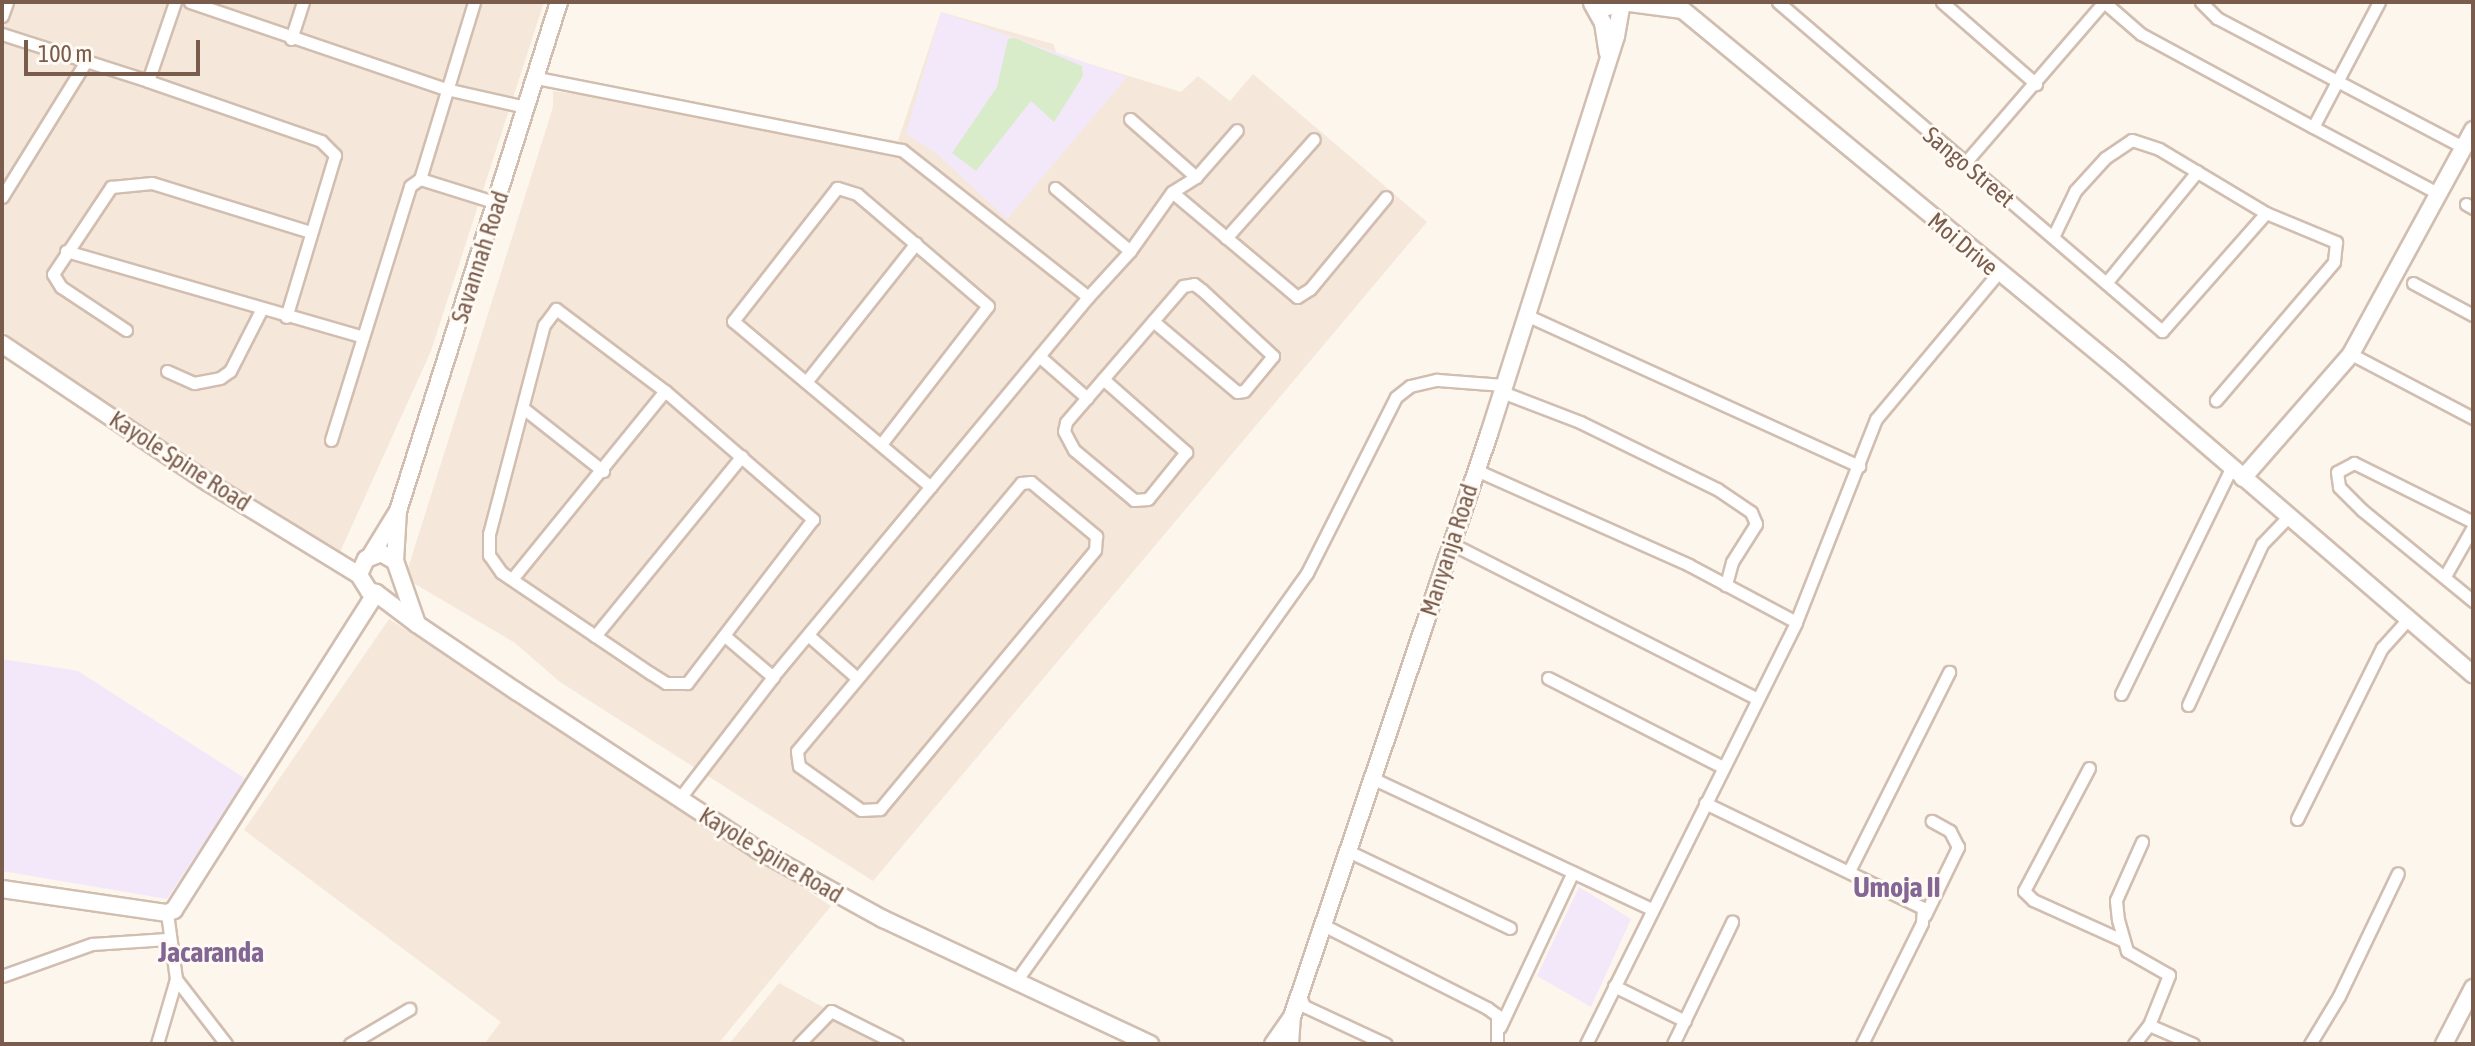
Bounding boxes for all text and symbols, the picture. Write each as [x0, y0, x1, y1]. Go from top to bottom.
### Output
scale bar [28, 24, 204, 74]
text: 100 m [38, 40, 92, 67]
street label: Sango Street [1918, 121, 2020, 213]
street label: Savannah Road [445, 187, 515, 327]
street label: Moi Drive [1922, 206, 2004, 282]
street label: Kayole Spine Road [104, 405, 256, 517]
street label: Manyanja Road [1414, 480, 1484, 620]
street label: Kayole Spine Road [694, 801, 848, 909]
district label: Umoja II [1853, 870, 1941, 904]
district label: Jacaranda [158, 935, 264, 969]

